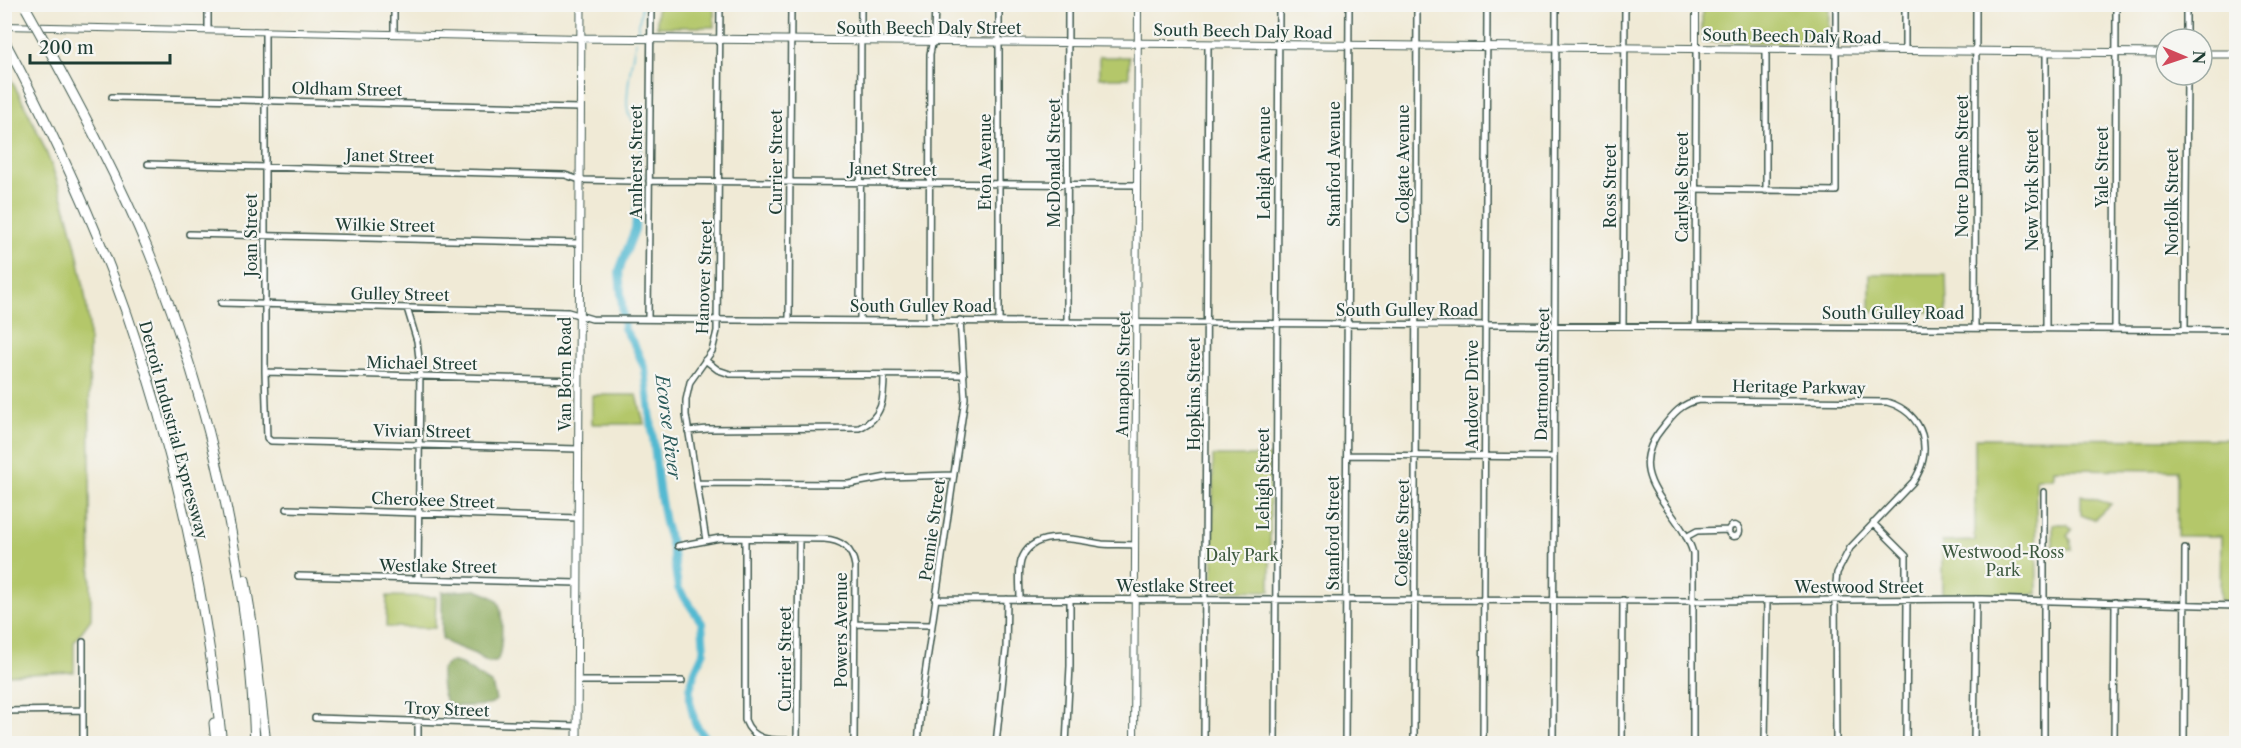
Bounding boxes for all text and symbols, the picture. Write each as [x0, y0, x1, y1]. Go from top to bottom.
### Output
street label: South Beech Daly Street [837, 18, 1022, 38]
street label: South Beech Daly Road [1153, 19, 1333, 43]
street label: South Beech Daly Road [1702, 24, 1882, 48]
scale bar [30, 27, 170, 65]
north arrow [2154, 27, 2214, 87]
text: 200 m [39, 37, 94, 59]
text: N [2189, 50, 2209, 65]
street label: Oldham Street [292, 78, 403, 100]
street label: Notre Dame Street [1952, 94, 1972, 237]
street label: McDonald Street [1044, 98, 1064, 228]
street label: Stanford Avenue [1324, 101, 1344, 227]
street label: Amherst Street [626, 104, 646, 220]
street label: Colgate Avenue [1393, 105, 1413, 223]
street label: Lehigh Avenue [1254, 106, 1274, 220]
street label: Currier Street [766, 109, 786, 215]
street label: Eton Avenue [975, 113, 995, 211]
street label: Yale Street [2092, 126, 2112, 209]
street label: New York Street [2022, 128, 2042, 251]
street label: Carlysle Street [1672, 131, 1692, 243]
street label: Ross Street [1600, 143, 1620, 228]
street label: Janet Street [343, 144, 435, 168]
street label: Norfolk Street [2162, 148, 2182, 256]
street label: Janet Street [846, 158, 938, 180]
street label: Joan Street [241, 193, 261, 280]
street label: Wilkie Street [334, 214, 435, 236]
street label: Hanover Street [692, 219, 716, 335]
street label: Gulley Street [350, 283, 450, 305]
street label: South Gulley Road [850, 296, 992, 316]
street label: South Gulley Road [1336, 300, 1478, 320]
street label: South Gulley Road [1822, 303, 1964, 323]
street label: Dartmouth Street [1531, 307, 1553, 441]
street label: Annapolis Street [1112, 310, 1134, 438]
street label: Van Born Road [555, 317, 575, 432]
street label: Detroit Industrial Expressway [135, 319, 213, 542]
street label: Hopkins Street [1184, 337, 1204, 451]
street label: Andover Drive [1462, 340, 1482, 451]
street label: Michael Street [366, 352, 478, 374]
water label: Ecorse River [650, 371, 686, 482]
street label: Heritage Parkway [1732, 376, 1867, 398]
street label: Vivian Street [372, 420, 471, 442]
street label: Lehigh Street [1253, 427, 1273, 530]
street label: Stanford Street [1323, 475, 1343, 590]
street label: Pennie Street [915, 477, 949, 582]
street label: Colgate Street [1391, 479, 1413, 587]
street label: Cherokee Street [371, 488, 496, 512]
park label: Westwood-Ross Park [1941, 542, 2064, 580]
park label: Daly Park [1205, 545, 1279, 565]
street label: Westlake Street [378, 555, 498, 577]
street label: Powers Avenue [831, 572, 851, 688]
street label: Westlake Street [1115, 576, 1234, 596]
street label: Westwood Street [1793, 577, 1924, 597]
street label: Currier Street [775, 606, 795, 712]
street label: Troy Street [404, 698, 490, 720]

